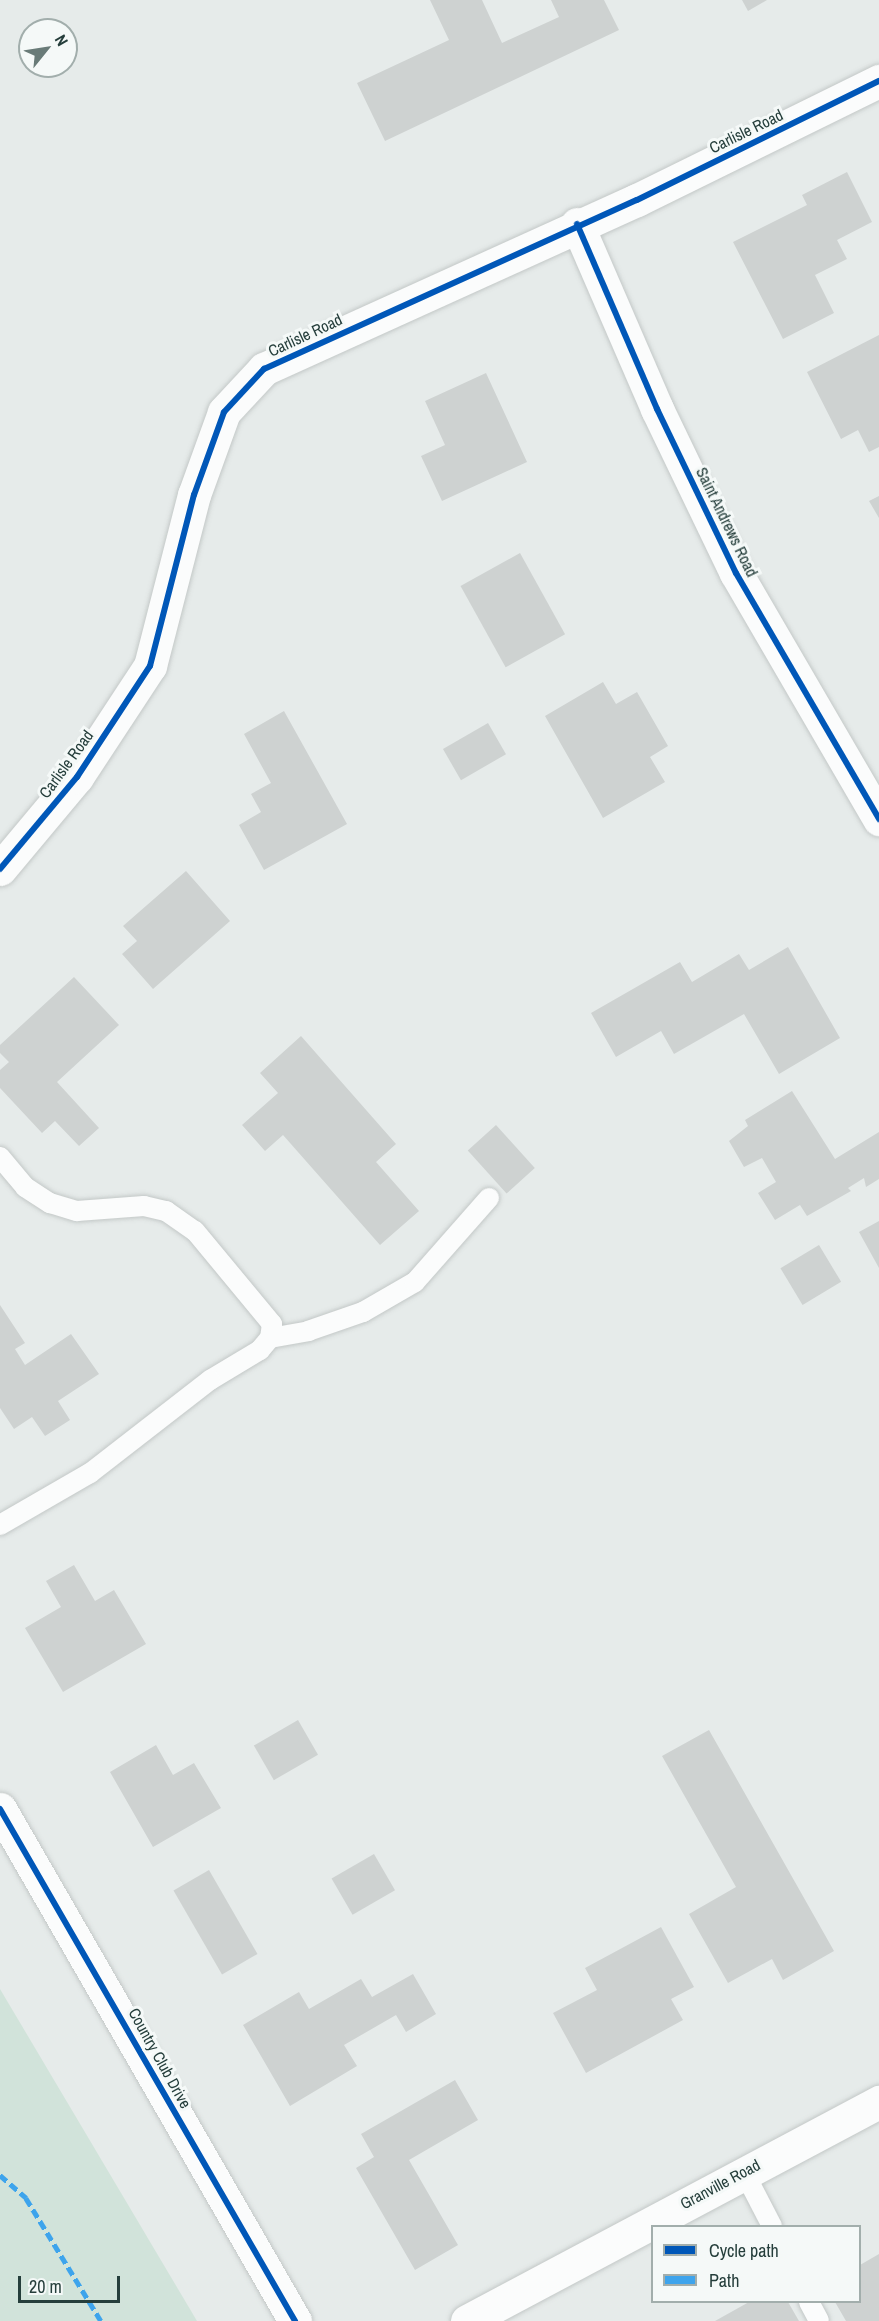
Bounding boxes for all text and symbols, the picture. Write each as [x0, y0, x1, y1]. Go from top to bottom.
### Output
north arrow [18, 18, 78, 78]
text: N [50, 30, 74, 50]
street label: Carlisle Road [706, 105, 786, 157]
street label: Carlisle Road [265, 310, 345, 360]
street label: Saint Andrews Road [692, 464, 762, 580]
street label: Carlisle Road [35, 726, 97, 802]
street label: Country Club Drive [125, 2005, 195, 2111]
street label: Granville Road [677, 2155, 763, 2213]
legend [651, 2225, 861, 2303]
text: Cycle path [709, 2238, 779, 2263]
scale bar [21, 2264, 123, 2302]
text: Path [709, 2268, 739, 2293]
text: 20 m [29, 2274, 62, 2299]

